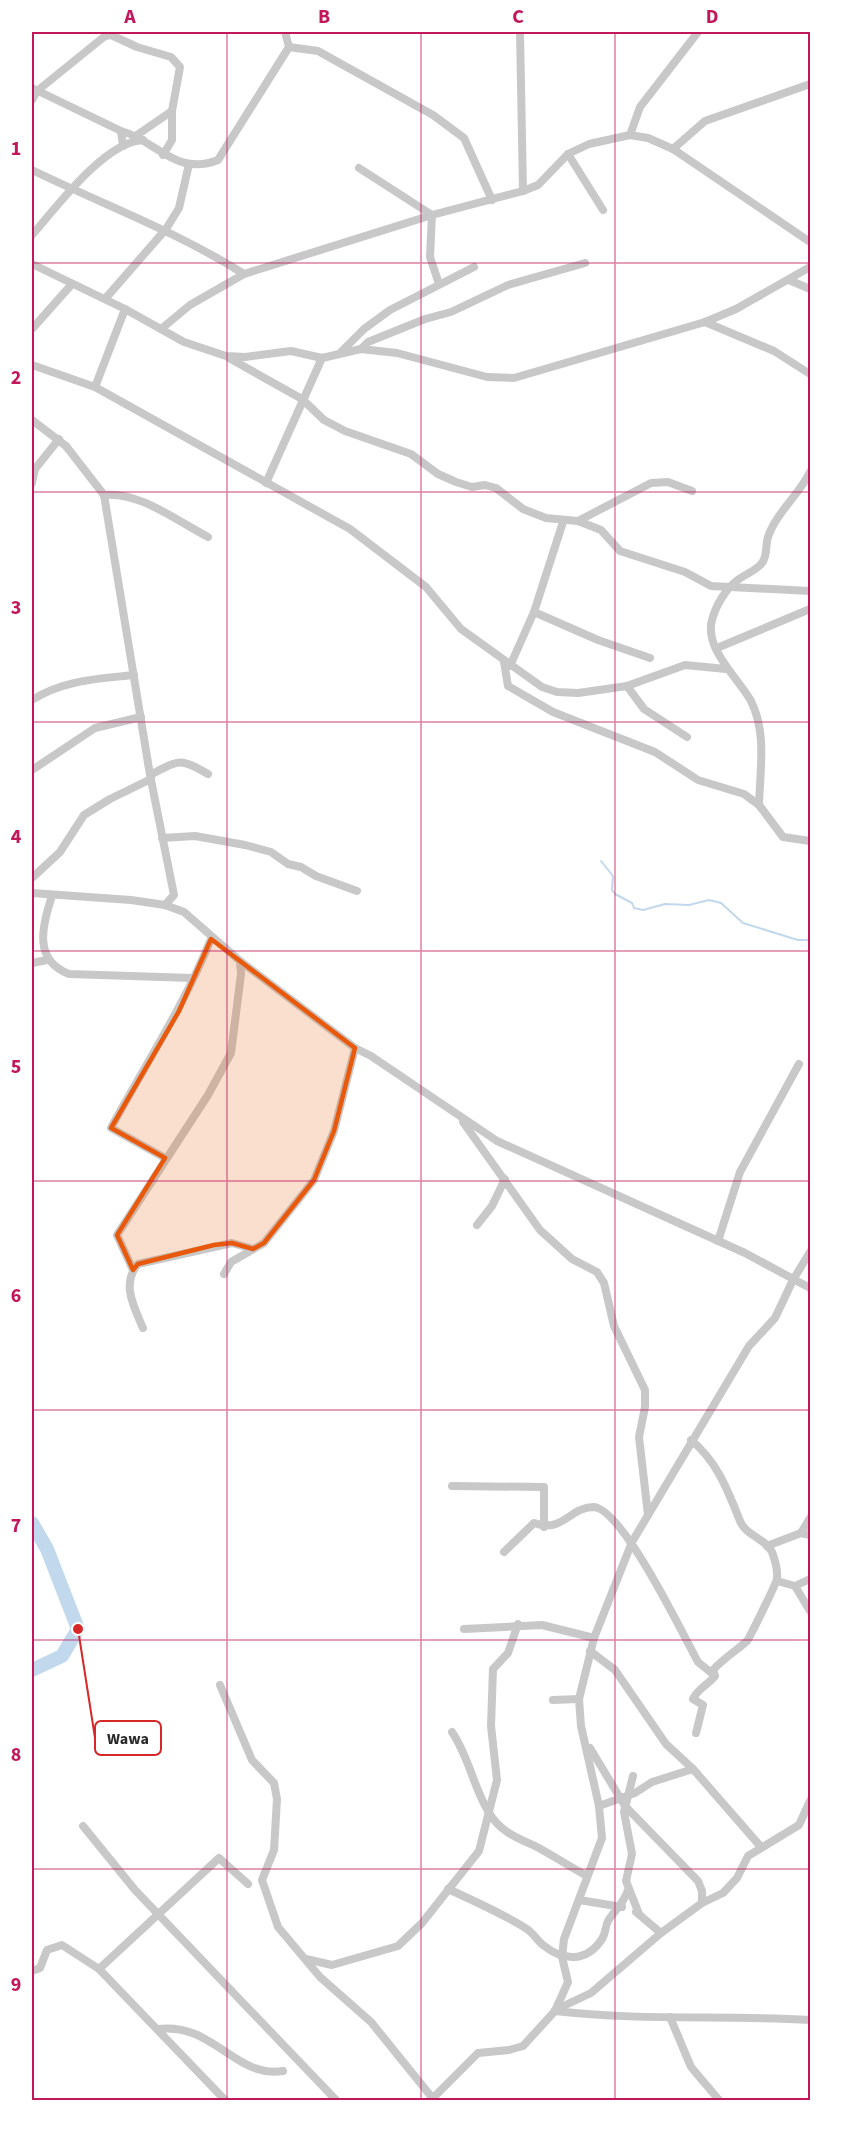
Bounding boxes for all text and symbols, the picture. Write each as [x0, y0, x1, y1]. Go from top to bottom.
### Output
text: A [123, 3, 136, 31]
text: B [318, 3, 330, 31]
text: C [512, 3, 524, 31]
text: D [706, 3, 718, 31]
text: 1 [11, 135, 21, 163]
text: 2 [11, 364, 21, 392]
text: 3 [11, 594, 21, 622]
text: 4 [11, 823, 22, 851]
text: 5 [11, 1053, 21, 1081]
text: 6 [11, 1282, 21, 1310]
text: 7 [11, 1512, 21, 1540]
callout: Wawa [95, 1721, 161, 1755]
text: Wawa [107, 1728, 149, 1750]
text: 8 [11, 1741, 21, 1769]
text: 9 [11, 1971, 21, 1999]

